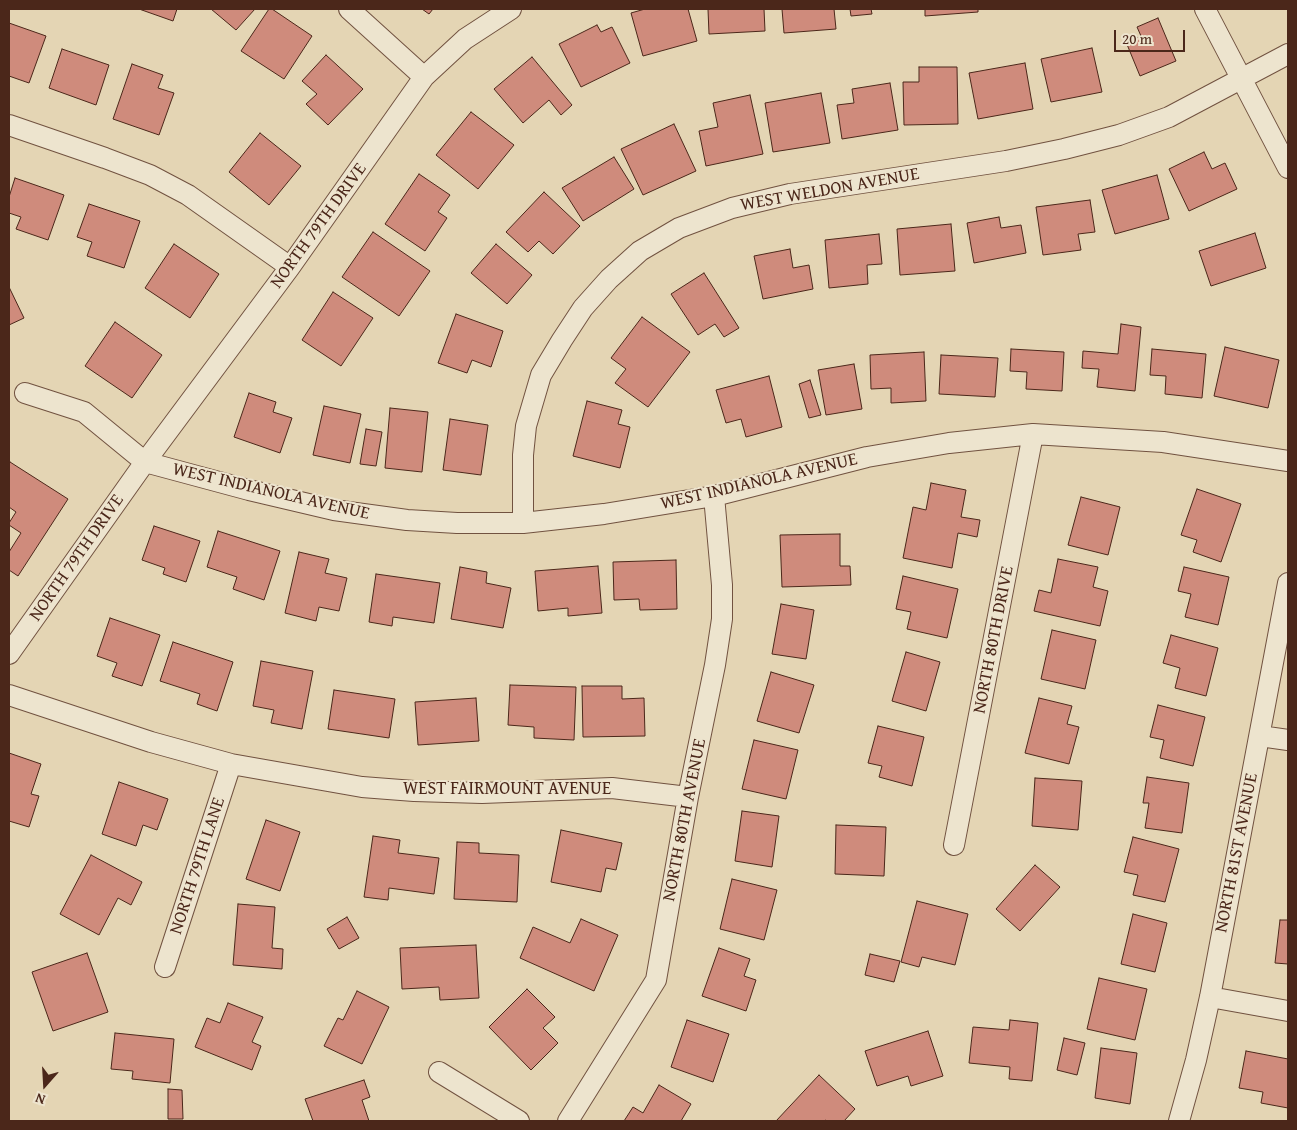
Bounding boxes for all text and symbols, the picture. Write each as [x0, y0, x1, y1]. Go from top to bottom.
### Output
scale bar [1117, 20, 1188, 52]
text: 20 m [1122, 28, 1152, 49]
street label: NORTH 79TH DRIVE [266, 159, 372, 293]
street label: WEST WELDON AVENUE [739, 164, 921, 216]
street label: WEST INDIANOLA AVENUE [658, 449, 860, 515]
street label: WEST INDIANOLA AVENUE [170, 459, 372, 525]
street label: NORTH 79TH DRIVE [25, 490, 129, 626]
street label: NORTH 80TH DRIVE [969, 564, 1019, 716]
street label: NORTH 80TH AVENUE [659, 737, 711, 903]
street label: NORTH 81ST AVENUE [1211, 771, 1263, 935]
street label: WEST FAIRMOUNT AVENUE [403, 778, 611, 800]
street label: NORTH 79TH LANE [166, 795, 230, 937]
north arrow [20, 1060, 70, 1110]
text: N [32, 1088, 48, 1110]

